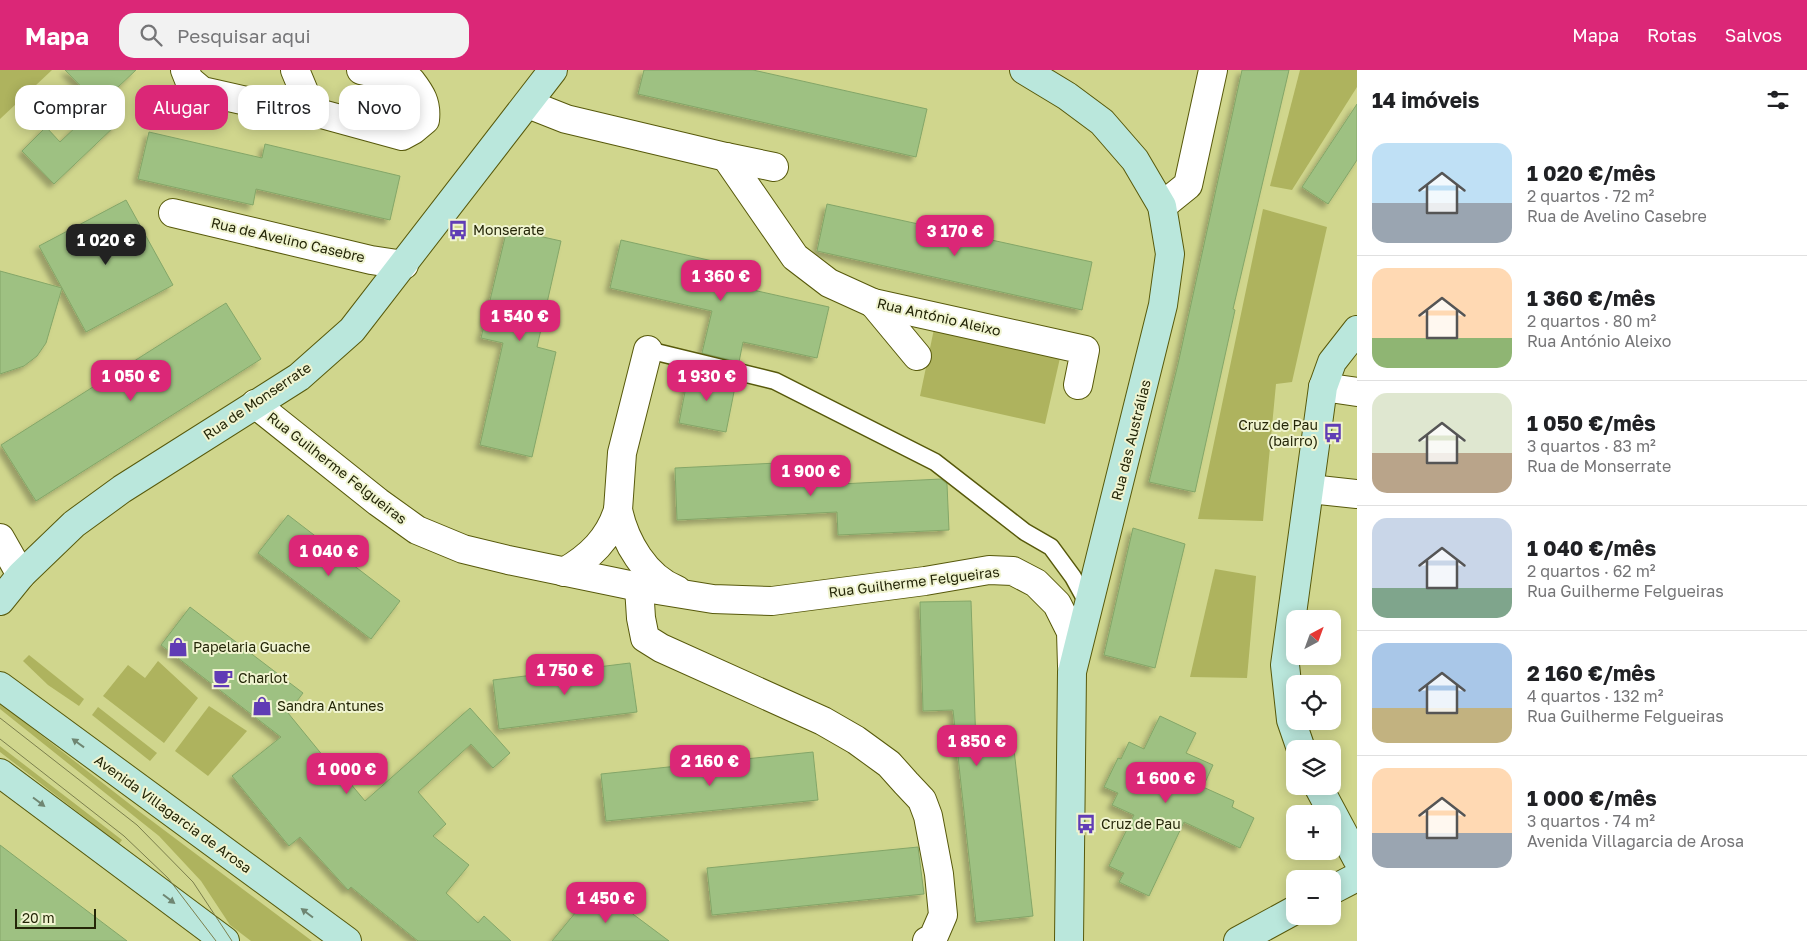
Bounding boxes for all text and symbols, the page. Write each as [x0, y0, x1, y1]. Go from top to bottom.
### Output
search box [119, 13, 469, 58]
text: Mapa [25, 21, 89, 50]
icon: search [137, 21, 165, 49]
text: Pesquisar aqui [177, 24, 311, 47]
text: Mapa [1572, 24, 1619, 46]
text: Rotas [1647, 24, 1697, 46]
text: Salvos [1725, 24, 1782, 46]
chip: Comprar [15, 85, 125, 130]
chip: Alugar [135, 85, 228, 130]
chip: Filtros [238, 85, 329, 130]
chip: Novo [339, 85, 420, 130]
icon: filters [1764, 86, 1792, 114]
text: 14 imóveis [1372, 87, 1480, 113]
text: 1 020 €/mês [1527, 160, 1656, 186]
icon: home [1412, 163, 1472, 223]
text: 2 quartos · 72 m² [1527, 186, 1654, 206]
text: Rua de Avelino Casebre [1527, 206, 1707, 226]
street label: Rua de Avelino Casebre [210, 214, 367, 265]
pin: 3 170 € [909, 214, 1001, 257]
bus stop icon: Monserate [447, 219, 469, 241]
place label: Monserate [473, 221, 544, 238]
text: 3 170 € [927, 221, 983, 241]
pin: 1 020 € [60, 224, 152, 266]
text: 1 020 € [77, 230, 135, 250]
pin: 1 360 € [675, 260, 767, 302]
text: 1 360 € [692, 266, 750, 286]
text: 1 360 €/mês [1527, 285, 1656, 311]
icon: home [1412, 288, 1472, 348]
street label: Rua António Aleixo [876, 294, 1003, 339]
pin: 1 540 € [474, 300, 566, 342]
text: 1 540 € [491, 306, 549, 326]
text: 2 quartos · 80 m² [1527, 311, 1656, 331]
text: Rua António Aleixo [1527, 331, 1671, 351]
street label: Rua de Monserrate [200, 358, 314, 443]
pin: 1 050 € [85, 360, 177, 402]
pin: 1 930 € [661, 360, 753, 402]
text: 1 050 € [102, 366, 160, 386]
text: 1 930 € [678, 366, 736, 386]
street label: Rua das Austrálias [1107, 378, 1154, 502]
street label: Rua Guilherme Felgueiras [264, 408, 410, 527]
text: 1 050 €/mês [1527, 410, 1656, 436]
icon: home [1412, 413, 1472, 473]
place label: Cruz de Pau (bairro) [1238, 416, 1318, 449]
bus stop icon: Cruz de Pau (bairro) [1322, 422, 1344, 444]
text: 3 quartos · 83 m² [1527, 436, 1656, 456]
pin: 1 900 € [765, 454, 857, 497]
text: Rua de Monserrate [1527, 456, 1671, 476]
text: 1 900 € [782, 461, 840, 481]
pin: 1 040 € [283, 534, 375, 577]
text: 1 040 €/mês [1527, 535, 1656, 561]
icon: home [1412, 538, 1472, 598]
text: 1 040 € [300, 541, 358, 561]
text: 2 quartos · 62 m² [1527, 561, 1656, 581]
street label: Rua Guilherme Felgueiras [827, 563, 1000, 600]
text: Rua Guilherme Felgueiras [1527, 581, 1724, 601]
north arrow [1286, 610, 1341, 665]
map controls [1286, 610, 1341, 925]
shop icon: Papelaria Guache [167, 636, 189, 658]
place label: Papelaria Guache [193, 638, 310, 655]
pin: 1 750 € [519, 654, 611, 696]
text: 1 750 € [537, 660, 593, 680]
text: 2 160 €/mês [1527, 660, 1656, 686]
icon: home [1412, 663, 1472, 723]
cafe icon: Charlot [212, 667, 234, 689]
place label: Charlot [238, 669, 288, 686]
button: locate [1286, 675, 1341, 730]
text: 4 quartos · 132 m² [1527, 686, 1663, 706]
shop icon: Sandra Antunes [251, 695, 273, 717]
place label: Sandra Antunes [277, 697, 384, 714]
text: Rua Guilherme Felgueiras [1527, 706, 1724, 726]
pin: 1 850 € [931, 724, 1023, 767]
text: 1 850 € [948, 731, 1006, 751]
one-way arrow [71, 738, 85, 748]
button: layers [1286, 740, 1341, 795]
pin: 2 160 € [664, 744, 756, 787]
street label: Avenida Villagarcia de Arosa [91, 751, 255, 876]
text: 2 160 € [681, 751, 739, 771]
pin: 1 000 € [301, 752, 393, 795]
text: 1 000 € [318, 759, 376, 779]
pin: 1 600 € [1120, 762, 1212, 804]
text: 1 600 € [1137, 768, 1195, 788]
text: 1 000 €/mês [1527, 785, 1657, 811]
icon: home [1412, 788, 1472, 848]
one-way arrow [32, 797, 45, 808]
button: + [1286, 805, 1341, 860]
text: 3 quartos · 74 m² [1527, 811, 1655, 831]
bus stop icon: Cruz de Pau [1075, 813, 1097, 835]
place label: Cruz de Pau [1101, 815, 1181, 832]
text: Avenida Villagarcia de Arosa [1527, 831, 1744, 851]
button: − [1286, 870, 1341, 925]
pin: 1 450 € [560, 882, 652, 924]
text: 1 450 € [577, 888, 635, 908]
one-way arrow [162, 894, 176, 904]
scale bar [15, 906, 96, 929]
one-way arrow [300, 908, 314, 918]
text: 20 m [22, 909, 55, 926]

